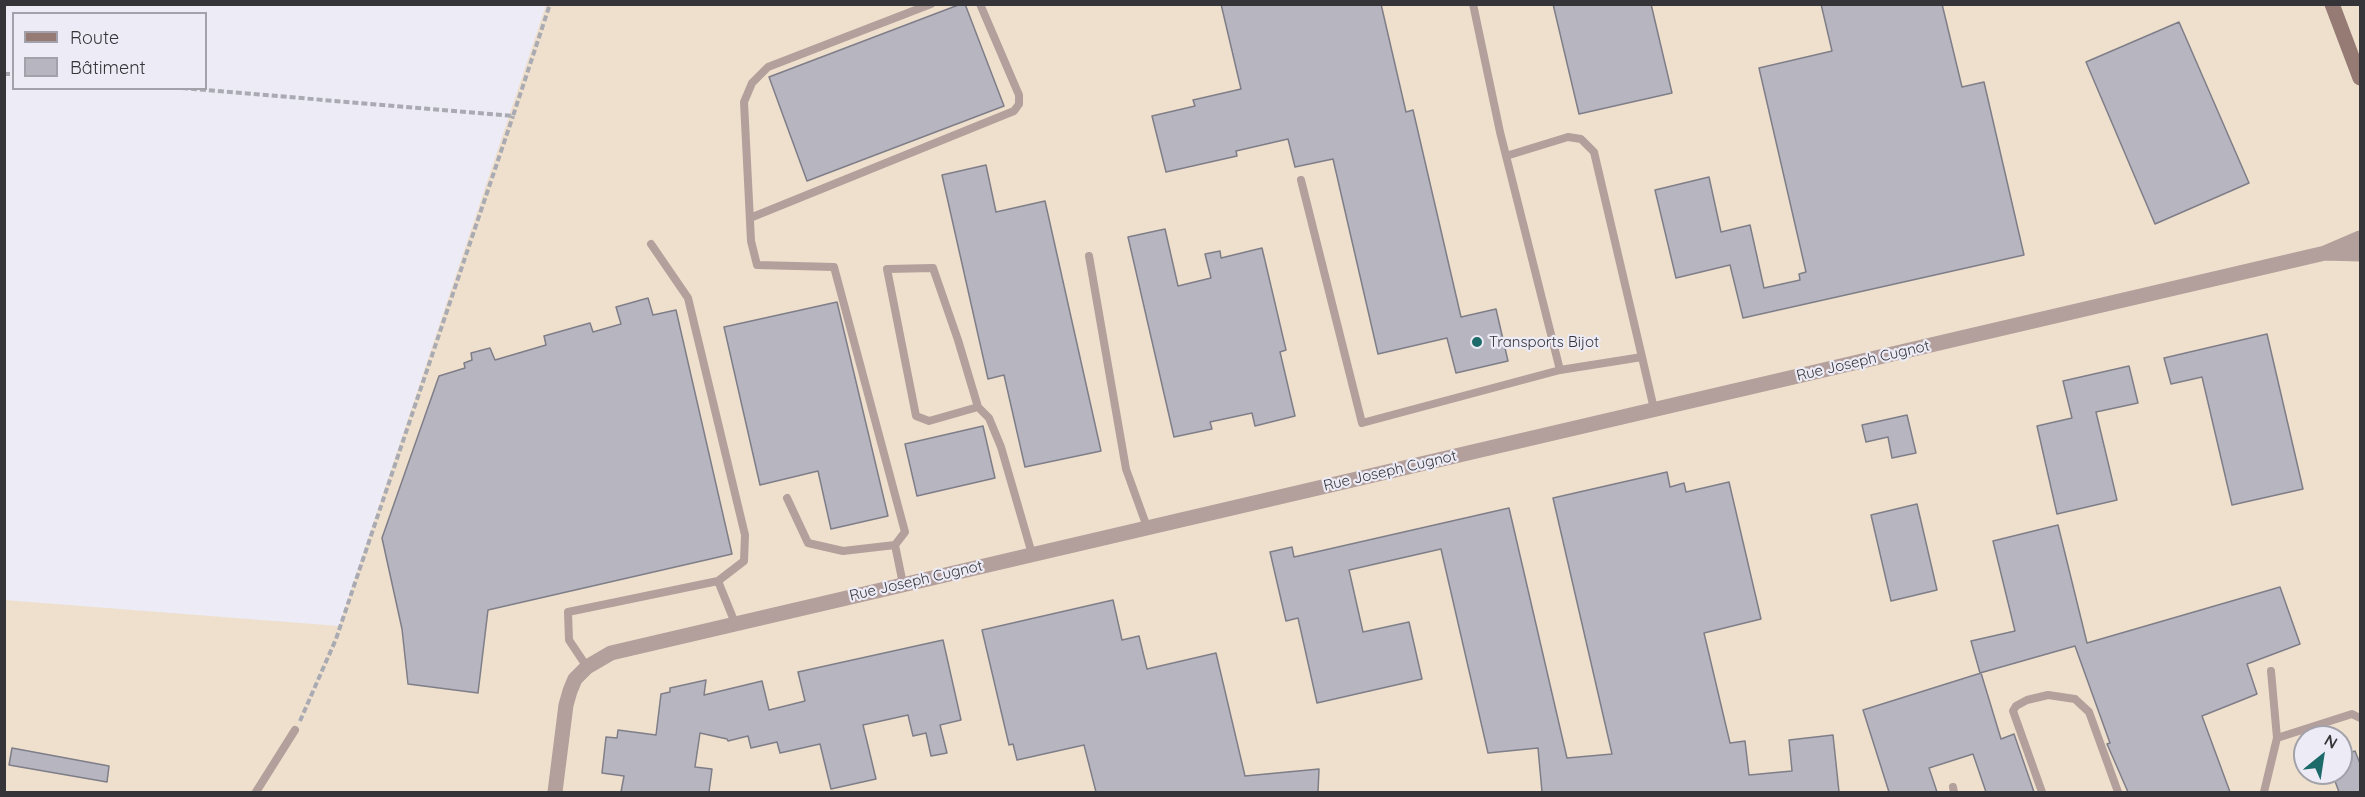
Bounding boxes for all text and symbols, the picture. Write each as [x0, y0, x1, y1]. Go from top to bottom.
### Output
legend [12, 12, 207, 90]
text: Route [70, 26, 119, 49]
text: Bâtiment [70, 56, 146, 79]
place label: Transports Bijot [1489, 333, 1599, 351]
marker: Transports Bijot [1470, 335, 1484, 349]
street label: Rue Joseph Cugnot [1795, 337, 1931, 385]
street label: Rue Joseph Cugnot [1322, 447, 1458, 495]
street label: Rue Joseph Cugnot [848, 557, 984, 605]
north arrow [2293, 725, 2353, 785]
text: N [2321, 730, 2341, 753]

